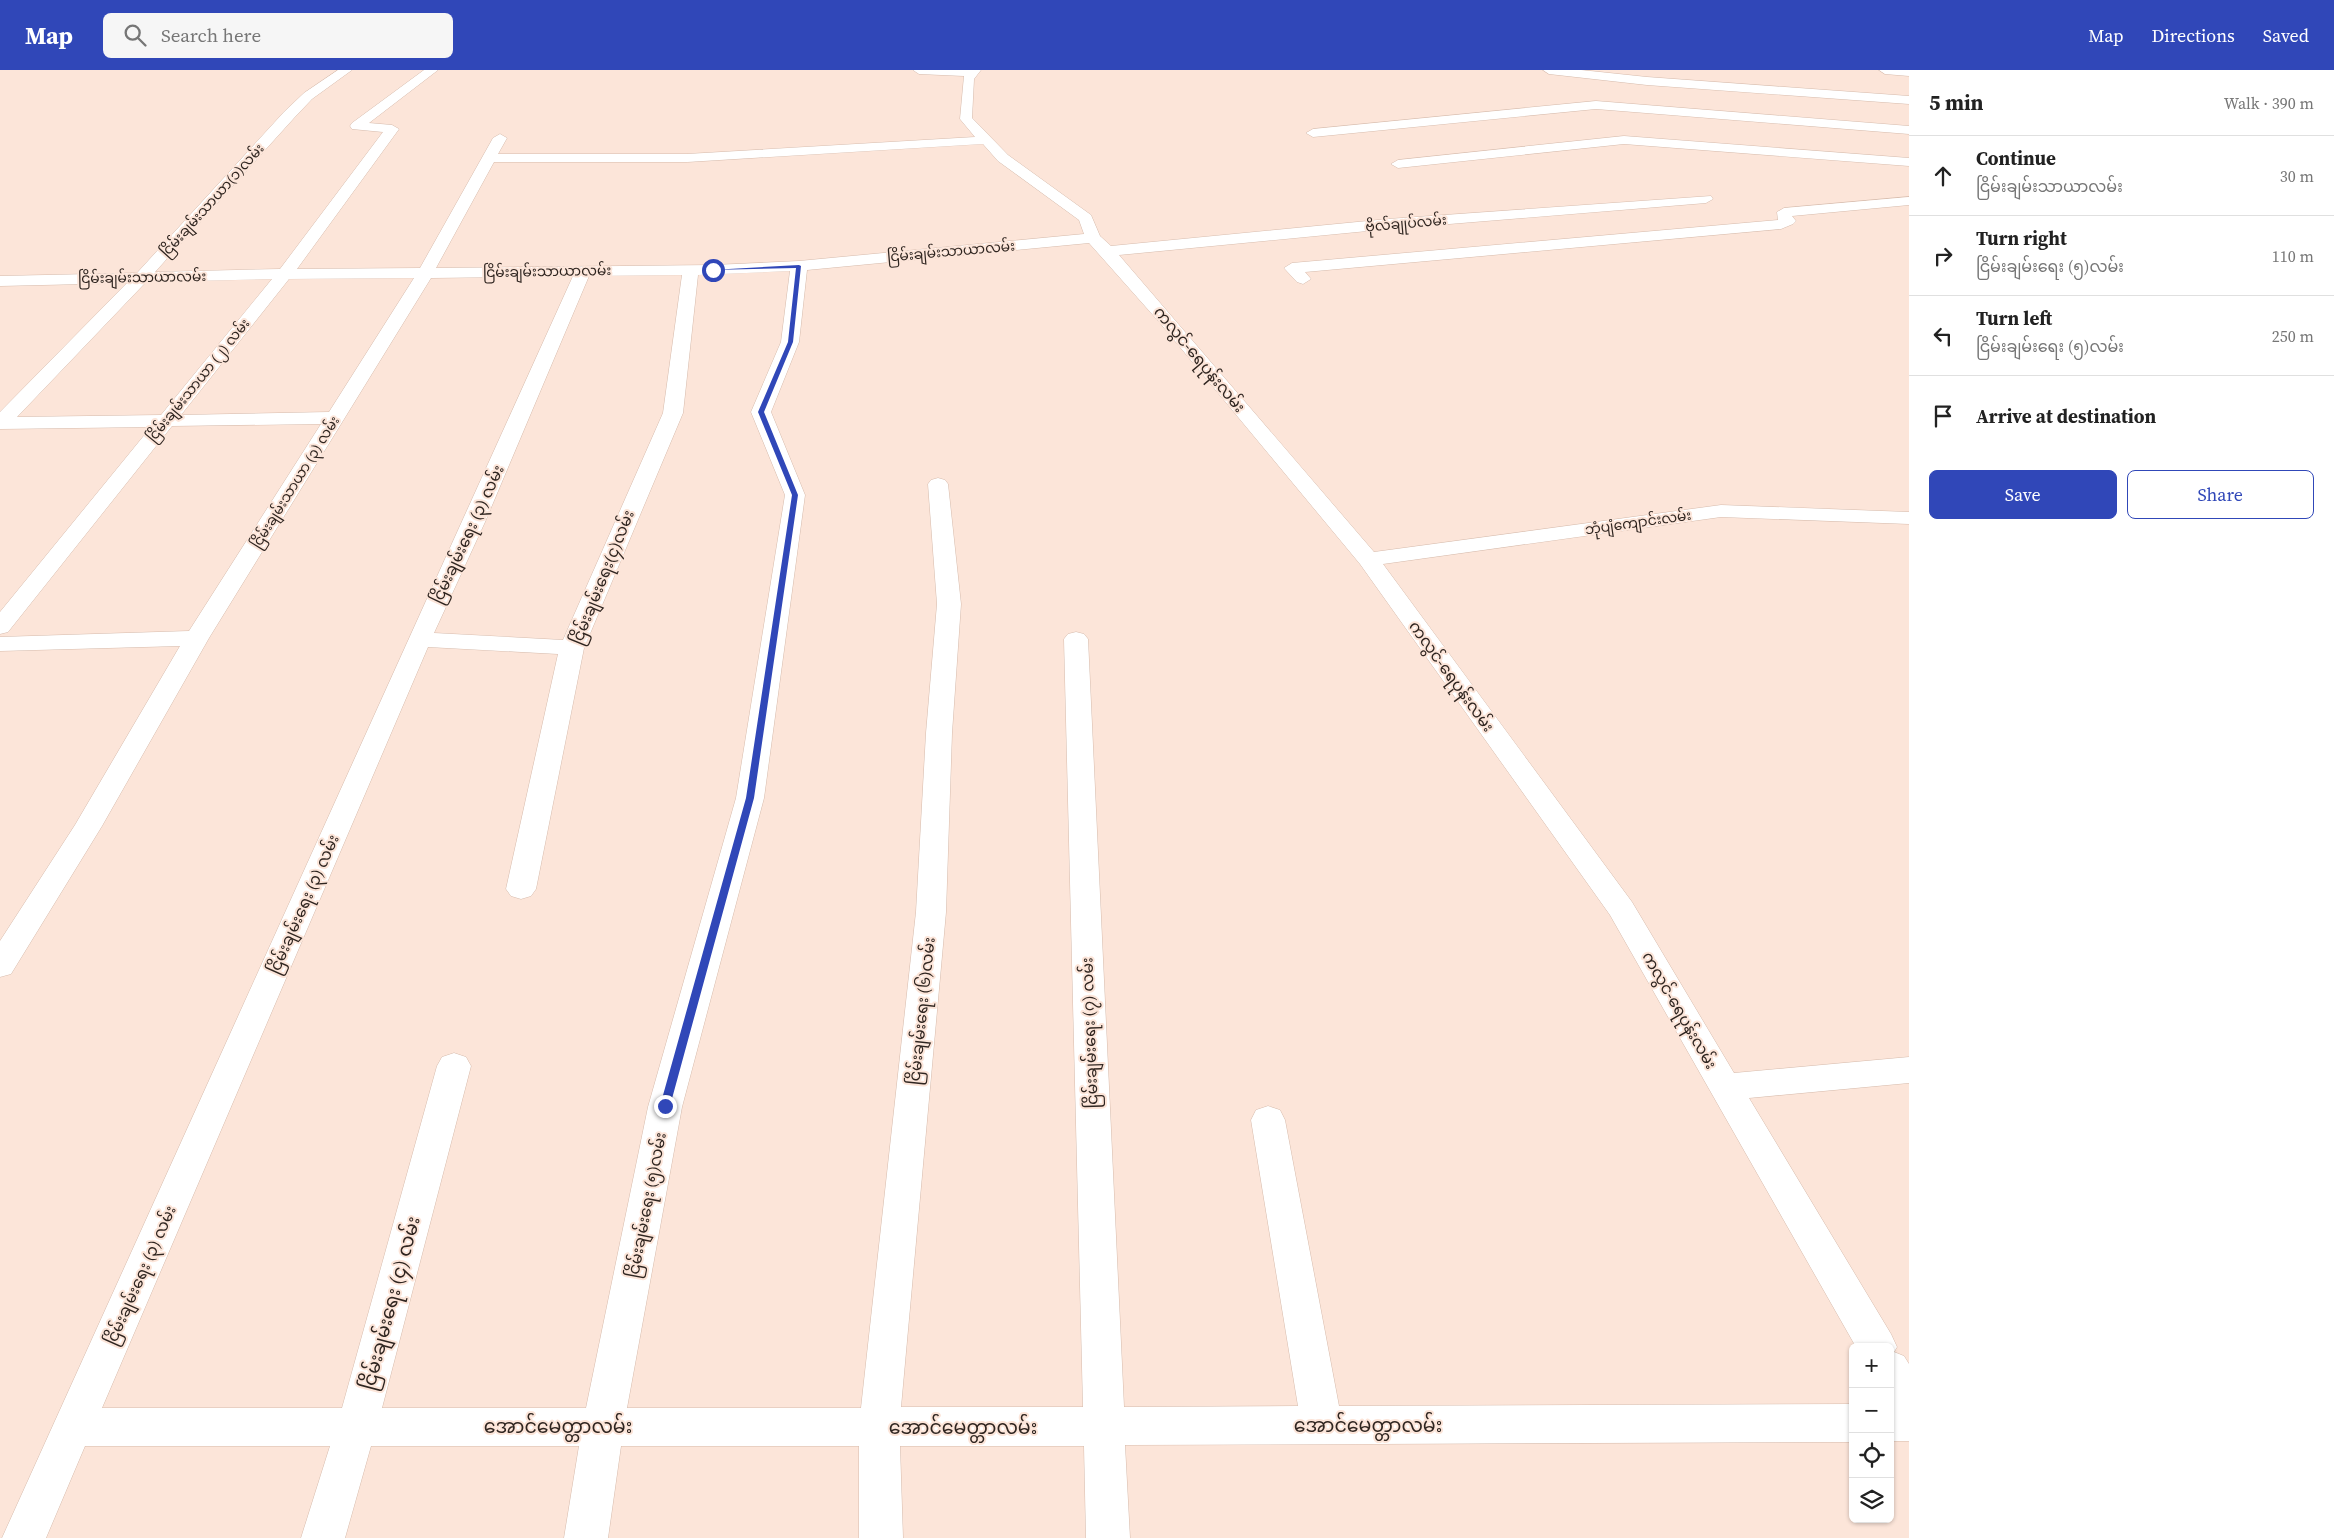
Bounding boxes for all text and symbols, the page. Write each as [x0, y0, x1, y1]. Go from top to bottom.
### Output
search box [103, 13, 453, 58]
text: Map [25, 19, 73, 52]
icon: search [121, 21, 149, 49]
text: Search here [161, 22, 261, 48]
text: Map [2088, 23, 2124, 48]
text: Directions [2152, 23, 2235, 48]
text: Saved [2263, 23, 2309, 48]
text: 5 min [1929, 88, 1984, 117]
text: Walk · 390 m [2224, 92, 2314, 114]
street label: ငြိမ်းချမ်းသာယာ(၁)လမ်း [156, 139, 270, 262]
text: Continue [1976, 145, 2056, 171]
icon: ahead [1929, 162, 1957, 190]
text: 30 m [2280, 165, 2314, 187]
text: ငြိမ်းချမ်းသာယာလမ်း [1976, 175, 2123, 197]
street label: ဗိုလ်ချုပ်လမ်း [1365, 209, 1448, 239]
text: Turn right [1976, 225, 2067, 251]
street label: ငြိမ်းချမ်းသာယာလမ်း [886, 235, 1016, 269]
icon: right [1929, 242, 1957, 270]
text: 110 m [2272, 245, 2314, 267]
text: ငြိမ်းချမ်းရေး (၅)လမ်း [1976, 255, 2124, 277]
route start [702, 259, 725, 282]
street label: ငြိမ်းချမ်းသာယာလမ်း [483, 260, 611, 284]
street label: ငြိမ်းချမ်းသာယာလမ်း [78, 266, 206, 290]
street label: ကလွင်-ရေပုန်းလမ်း [1146, 301, 1251, 419]
text: Turn left [1976, 305, 2052, 331]
street label: ငြိမ်းချမ်းသာယာ (၂) လမ်း [142, 314, 256, 447]
icon: left [1929, 322, 1957, 350]
text: 250 m [2272, 325, 2314, 347]
text: ငြိမ်းချမ်းရေး (၅)လမ်း [1976, 335, 2124, 357]
icon: arrive [1929, 402, 1957, 430]
text: Arrive at destination [1976, 403, 2156, 429]
street label: ငြိမ်းချမ်းသာယာ (၃) လမ်း [246, 412, 346, 553]
street label: ငြိမ်းချမ်းရေး (၃) လမ်း [425, 461, 512, 608]
button: Save [1929, 470, 2117, 519]
button: Share [2127, 470, 2314, 519]
street label: ဘုံပျံကျောင်းလမ်း [1584, 505, 1693, 541]
street label: ငြိမ်းချမ်းရေး(၄)လမ်း [565, 506, 642, 649]
street label: ကလွင်-ရေပုန်းလမ်း [1401, 616, 1500, 738]
street label: ငြိမ်းချမ်းရေး (၃) လမ်း [262, 831, 346, 979]
street label: ငြိမ်းချမ်းရေး (၆)လမ်း [902, 936, 943, 1086]
street label: ကလွင်-ရေပုန်းလမ်း [1634, 947, 1723, 1075]
street label: ငြိမ်းချမ်းရေး (၇) လမ်း [1075, 957, 1106, 1109]
route end [654, 1095, 677, 1118]
street label: ငြိမ်းချမ်းရေး (၅)လမ်း [621, 1130, 674, 1280]
street label: ငြိမ်းချမ်းရေး (၃) လမ်း [99, 1202, 183, 1350]
street label: ငြိမ်းချမ်းရေး (၄) လမ်း [353, 1213, 429, 1394]
map controls [1849, 1343, 1894, 1523]
button: + [1849, 1343, 1894, 1388]
button: − [1849, 1388, 1894, 1433]
street label: အောင်မေတ္တာလမ်း [1294, 1411, 1442, 1441]
street label: အောင်မေတ္တာလမ်း [484, 1412, 632, 1442]
street label: အောင်မေတ္တာလမ်း [889, 1413, 1037, 1443]
button: locate [1849, 1433, 1894, 1478]
button: layers [1849, 1478, 1894, 1523]

